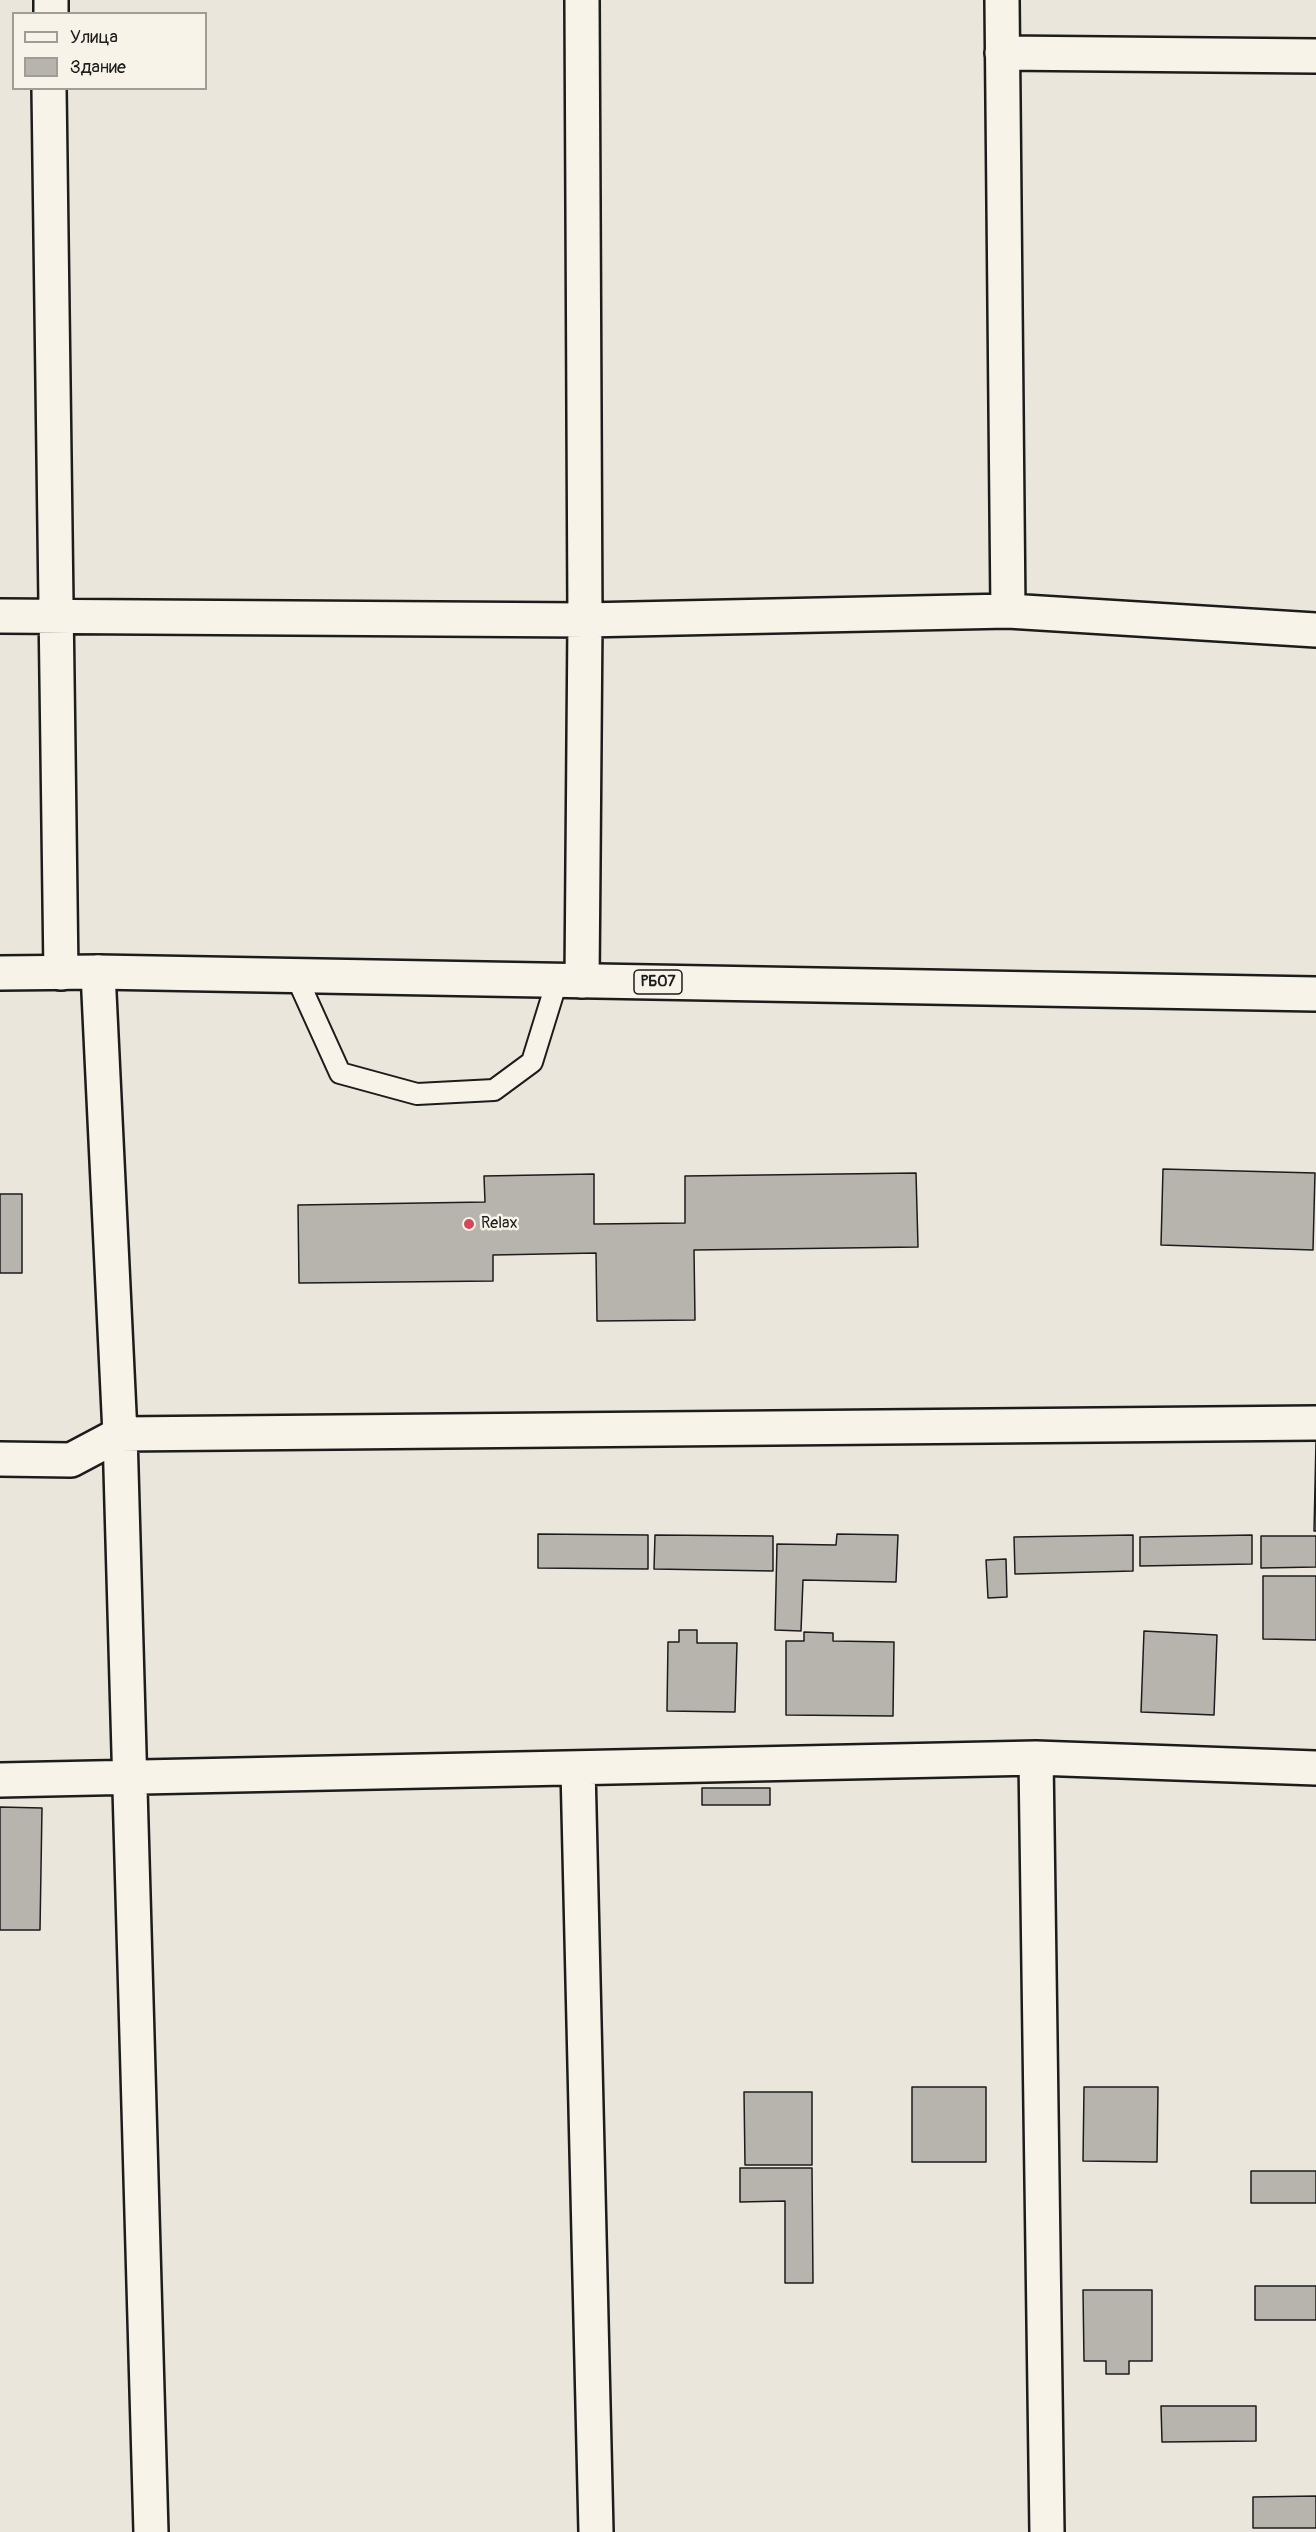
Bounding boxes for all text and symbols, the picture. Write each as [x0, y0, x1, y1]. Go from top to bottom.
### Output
legend [12, 12, 207, 90]
text: Улица [70, 26, 118, 49]
text: Здание [70, 56, 126, 79]
road number: РБ07 [634, 970, 682, 994]
place label: Relax [481, 1214, 517, 1234]
marker: Relax [462, 1217, 476, 1231]

